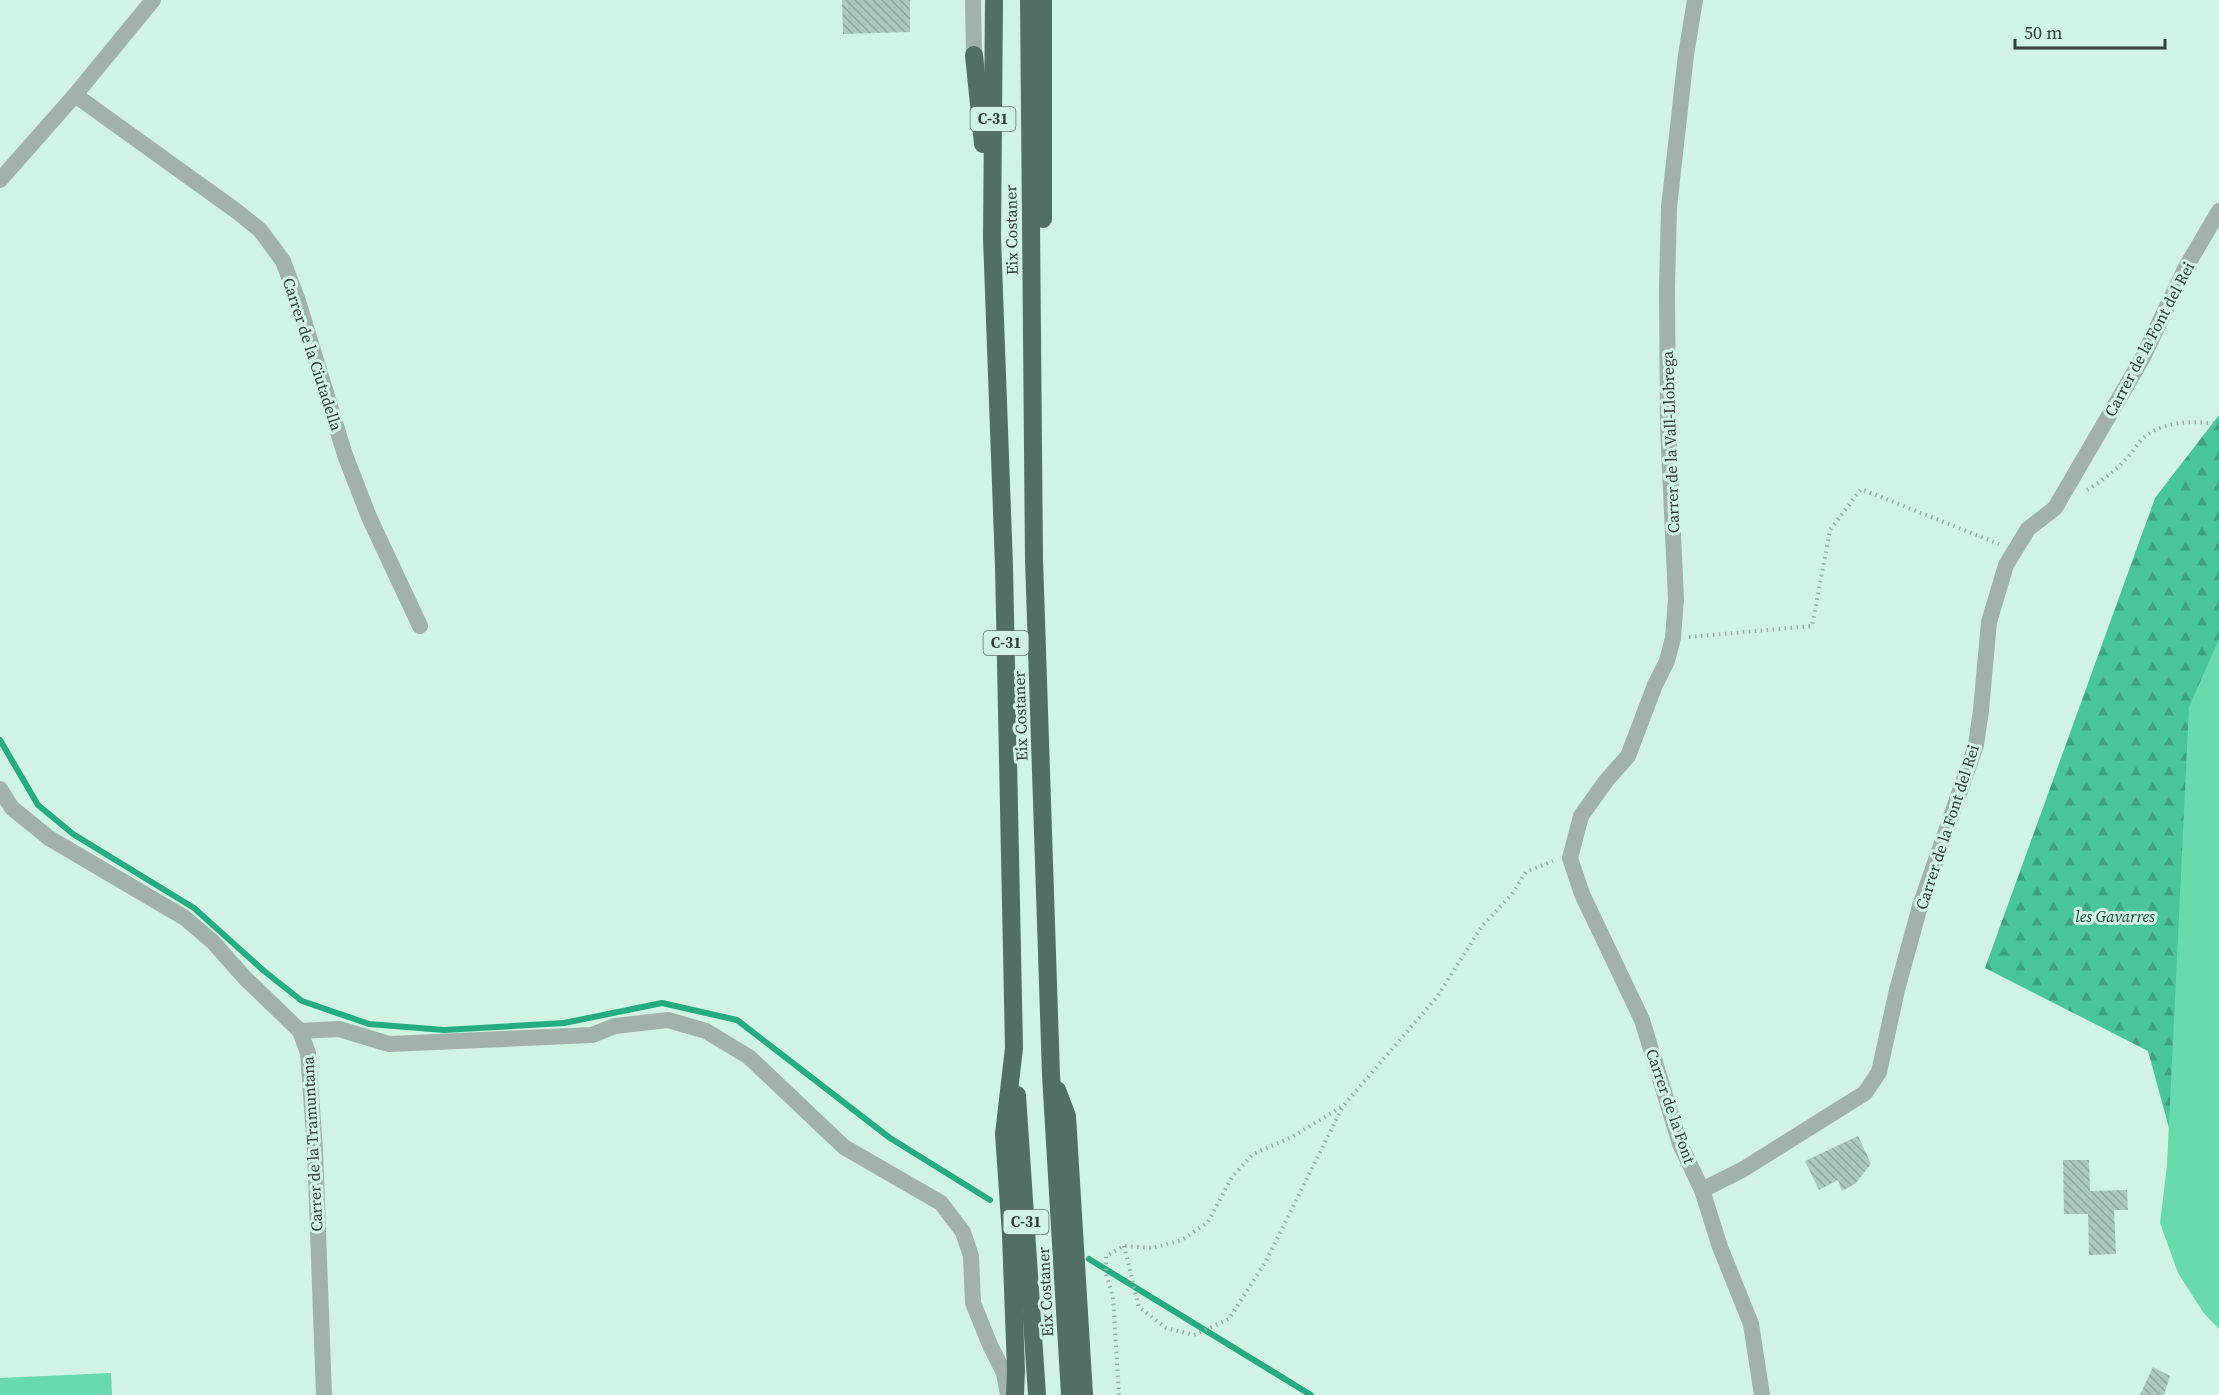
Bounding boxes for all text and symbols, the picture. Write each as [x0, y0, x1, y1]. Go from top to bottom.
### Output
scale bar [2015, 12, 2165, 50]
text: 50 m [2024, 20, 2062, 45]
road number: C-31 [970, 107, 1016, 131]
street label: Eix Costaner [999, 184, 1023, 275]
street label: Carrer de la Font del Rei [2099, 258, 2199, 420]
street label: Carrer de la Ciutadella [278, 275, 348, 434]
street label: Carrer de la Vall-Llobrega [1656, 350, 1684, 534]
road number: C-31 [984, 631, 1028, 655]
street label: Eix Costaner [1007, 670, 1033, 761]
street label: Carrer de la Font del Rei [1910, 741, 1984, 912]
park label: les Gavarres [2075, 905, 2155, 927]
street label: Carrer de la Font [1641, 1046, 1701, 1167]
street label: Carrer de la Tramuntana [296, 1055, 328, 1232]
road number: C-31 [1004, 1210, 1048, 1234]
street label: Eix Costaner [1032, 1246, 1058, 1338]

